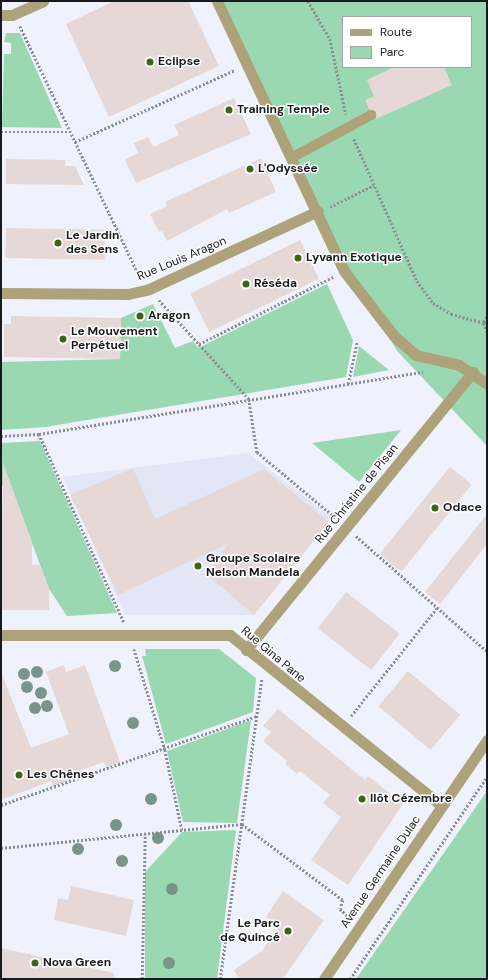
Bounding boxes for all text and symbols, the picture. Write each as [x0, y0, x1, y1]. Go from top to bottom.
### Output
legend [342, 16, 472, 68]
text: Route [380, 24, 412, 40]
text: Parc [380, 44, 404, 60]
place label: Eclipse [158, 55, 200, 69]
marker: Eclipse [145, 57, 155, 67]
place label: Training Temple [237, 103, 330, 117]
marker: Training Temple [224, 105, 234, 115]
place label: L'Odyssée [258, 162, 318, 176]
marker: L'Odyssée [245, 164, 255, 174]
place label: Le Jardin des Sens [66, 229, 119, 257]
street label: Rue Louis Aragon [135, 234, 229, 284]
marker: Le Jardin des Sens [53, 238, 63, 248]
place label: Lyvann Exotique [306, 251, 402, 265]
marker: Lyvann Exotique [293, 253, 303, 263]
place label: Réséda [254, 277, 297, 291]
marker: Réséda [241, 279, 251, 289]
place label: Aragon [148, 309, 190, 323]
marker: Aragon [135, 311, 145, 321]
place label: Le Mouvement Perpétuel [71, 325, 158, 353]
marker: Le Mouvement Perpétuel [58, 334, 68, 344]
street label: Rue Christine de Pisan [312, 441, 402, 547]
place label: Odace [443, 501, 482, 515]
marker: Odace [430, 503, 440, 513]
place label: Groupe Scolaire Nelson Mandela [206, 552, 300, 580]
marker: Groupe Scolaire Nelson Mandela [193, 561, 203, 571]
street label: Rue Gina Pane [238, 624, 308, 686]
place label: Les Chênes [27, 768, 94, 782]
marker: Les Chênes [14, 770, 24, 780]
place label: Ilôt Cézembre [370, 792, 452, 806]
marker: Ilôt Cézembre [357, 794, 367, 804]
street label: Avenue Germaine Dulac [338, 813, 424, 931]
place label: Le Parc de Quincé [220, 917, 280, 945]
marker: Le Parc de Quincé [283, 926, 293, 936]
place label: Nova Green [43, 956, 111, 970]
marker: Nova Green [30, 958, 40, 968]

